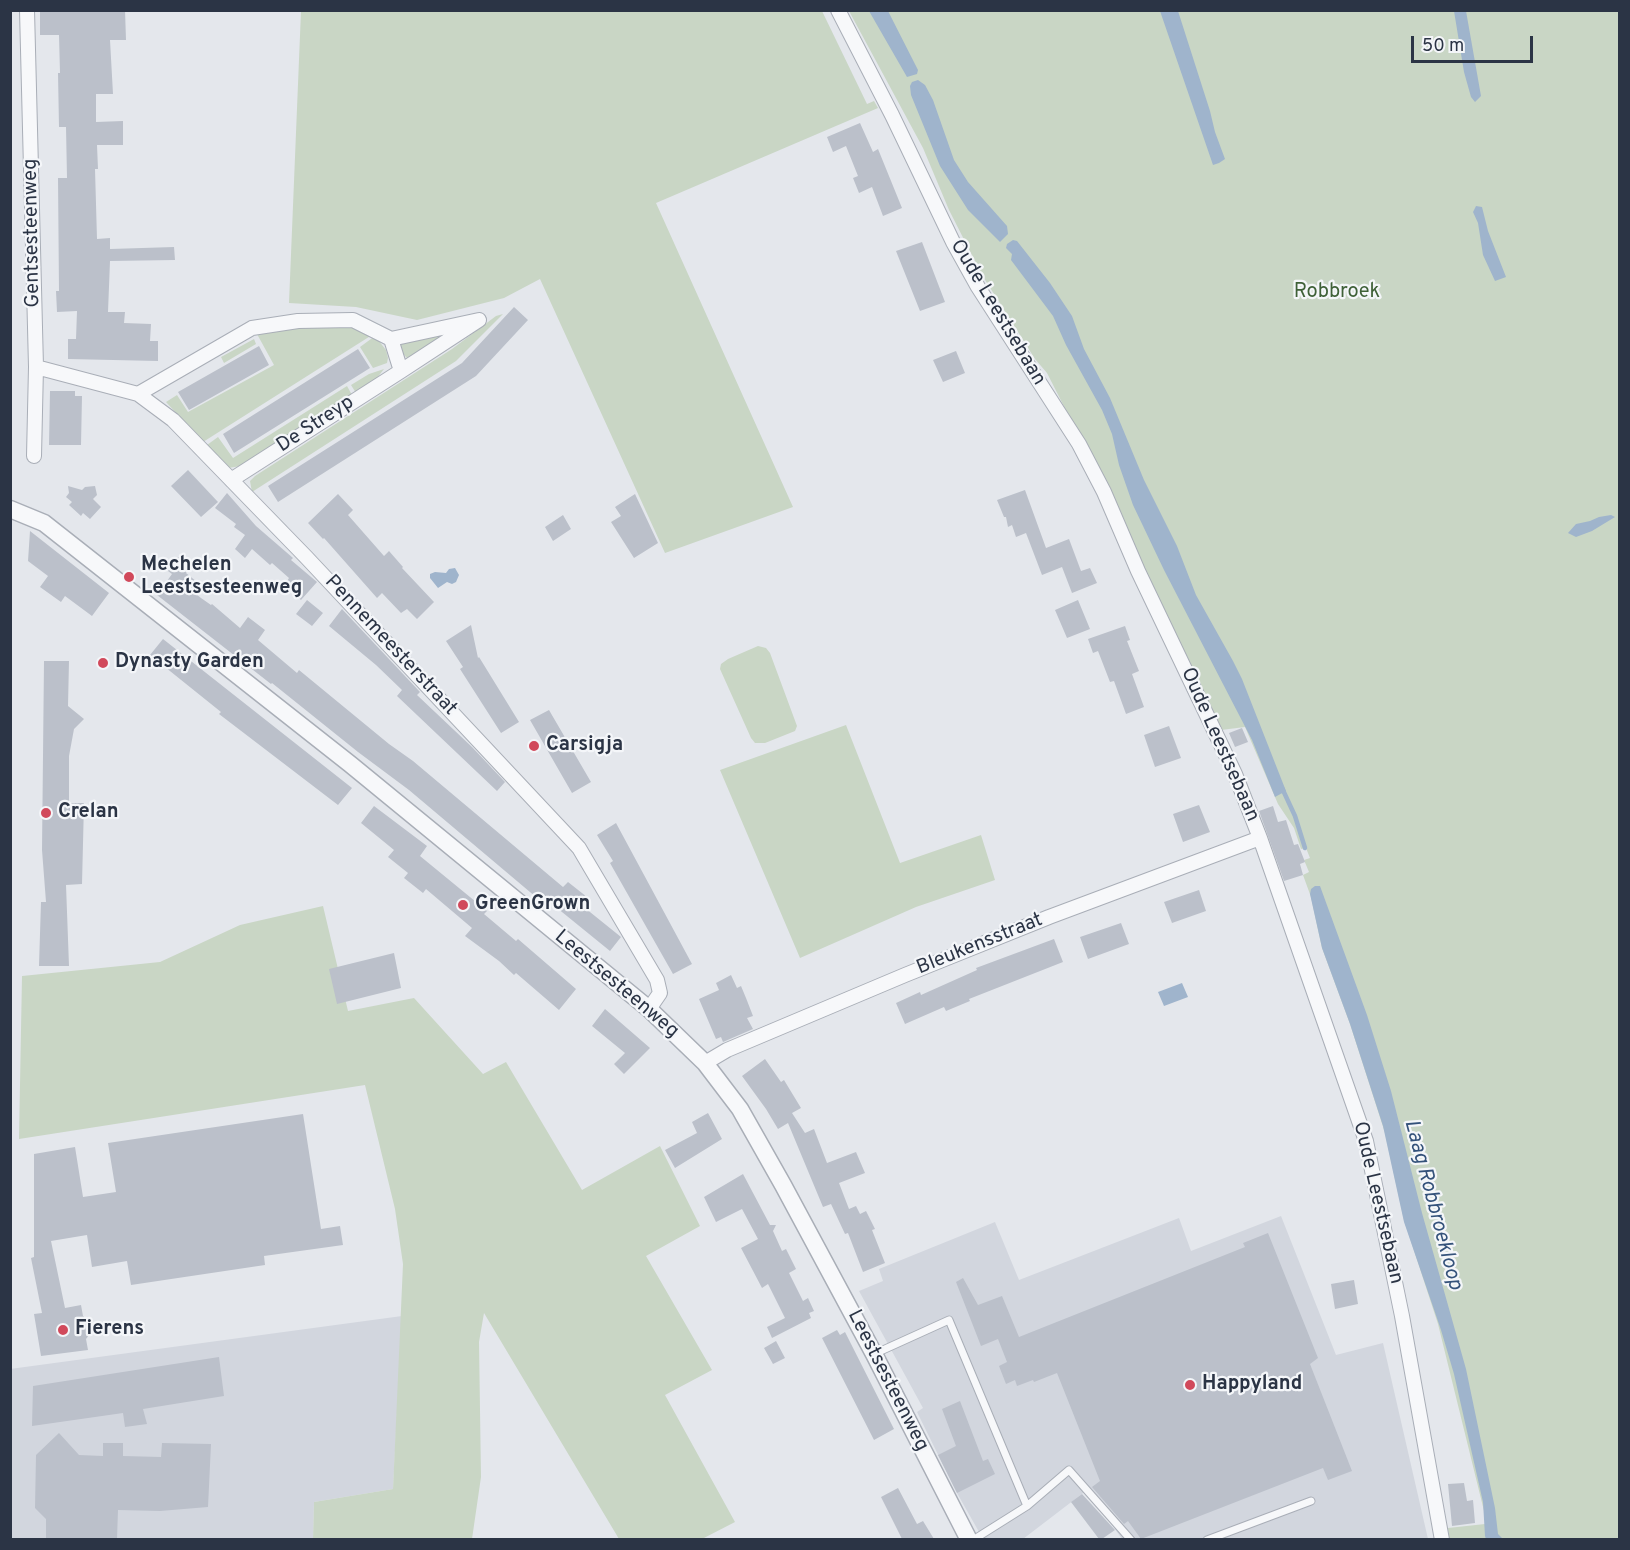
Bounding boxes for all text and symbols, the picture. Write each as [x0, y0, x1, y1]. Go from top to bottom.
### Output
scale bar [1414, 24, 1536, 62]
text: 50 m [1422, 35, 1464, 58]
street label: Gentsesteenweg [20, 158, 46, 308]
street label: Oude Leestsebaan [944, 236, 1050, 390]
park label: Robbroek [1294, 281, 1380, 305]
street label: De Streyp [273, 391, 359, 459]
place label: Mechelen Leestsesteenweg [141, 554, 302, 601]
marker: Mechelen Leestsesteenweg [122, 570, 136, 584]
street label: Pennemeesterstraat [319, 571, 461, 721]
place label: Dynasty Garden [115, 651, 264, 675]
marker: Dynasty Garden [96, 656, 110, 670]
street label: Oude Leestsebaan [1174, 664, 1264, 826]
place label: Carsigja [546, 734, 623, 758]
marker: Carsigja [527, 739, 541, 753]
place label: Crelan [58, 801, 119, 825]
marker: Crelan [39, 806, 53, 820]
place label: GreenGrown [475, 893, 590, 917]
marker: GreenGrown [456, 898, 470, 912]
street label: Bleukensstraat [914, 909, 1046, 981]
street label: Leestsesteenweg [549, 926, 683, 1044]
water label: Laag Robbroekloop [1397, 1117, 1467, 1293]
street label: Oude Leestsebaan [1347, 1119, 1407, 1287]
street label: Leestsesteenweg [841, 1306, 933, 1456]
place label: Fierens [75, 1318, 144, 1342]
marker: Fierens [56, 1323, 70, 1337]
place label: Happyland [1202, 1373, 1302, 1397]
marker: Happyland [1183, 1378, 1197, 1392]

